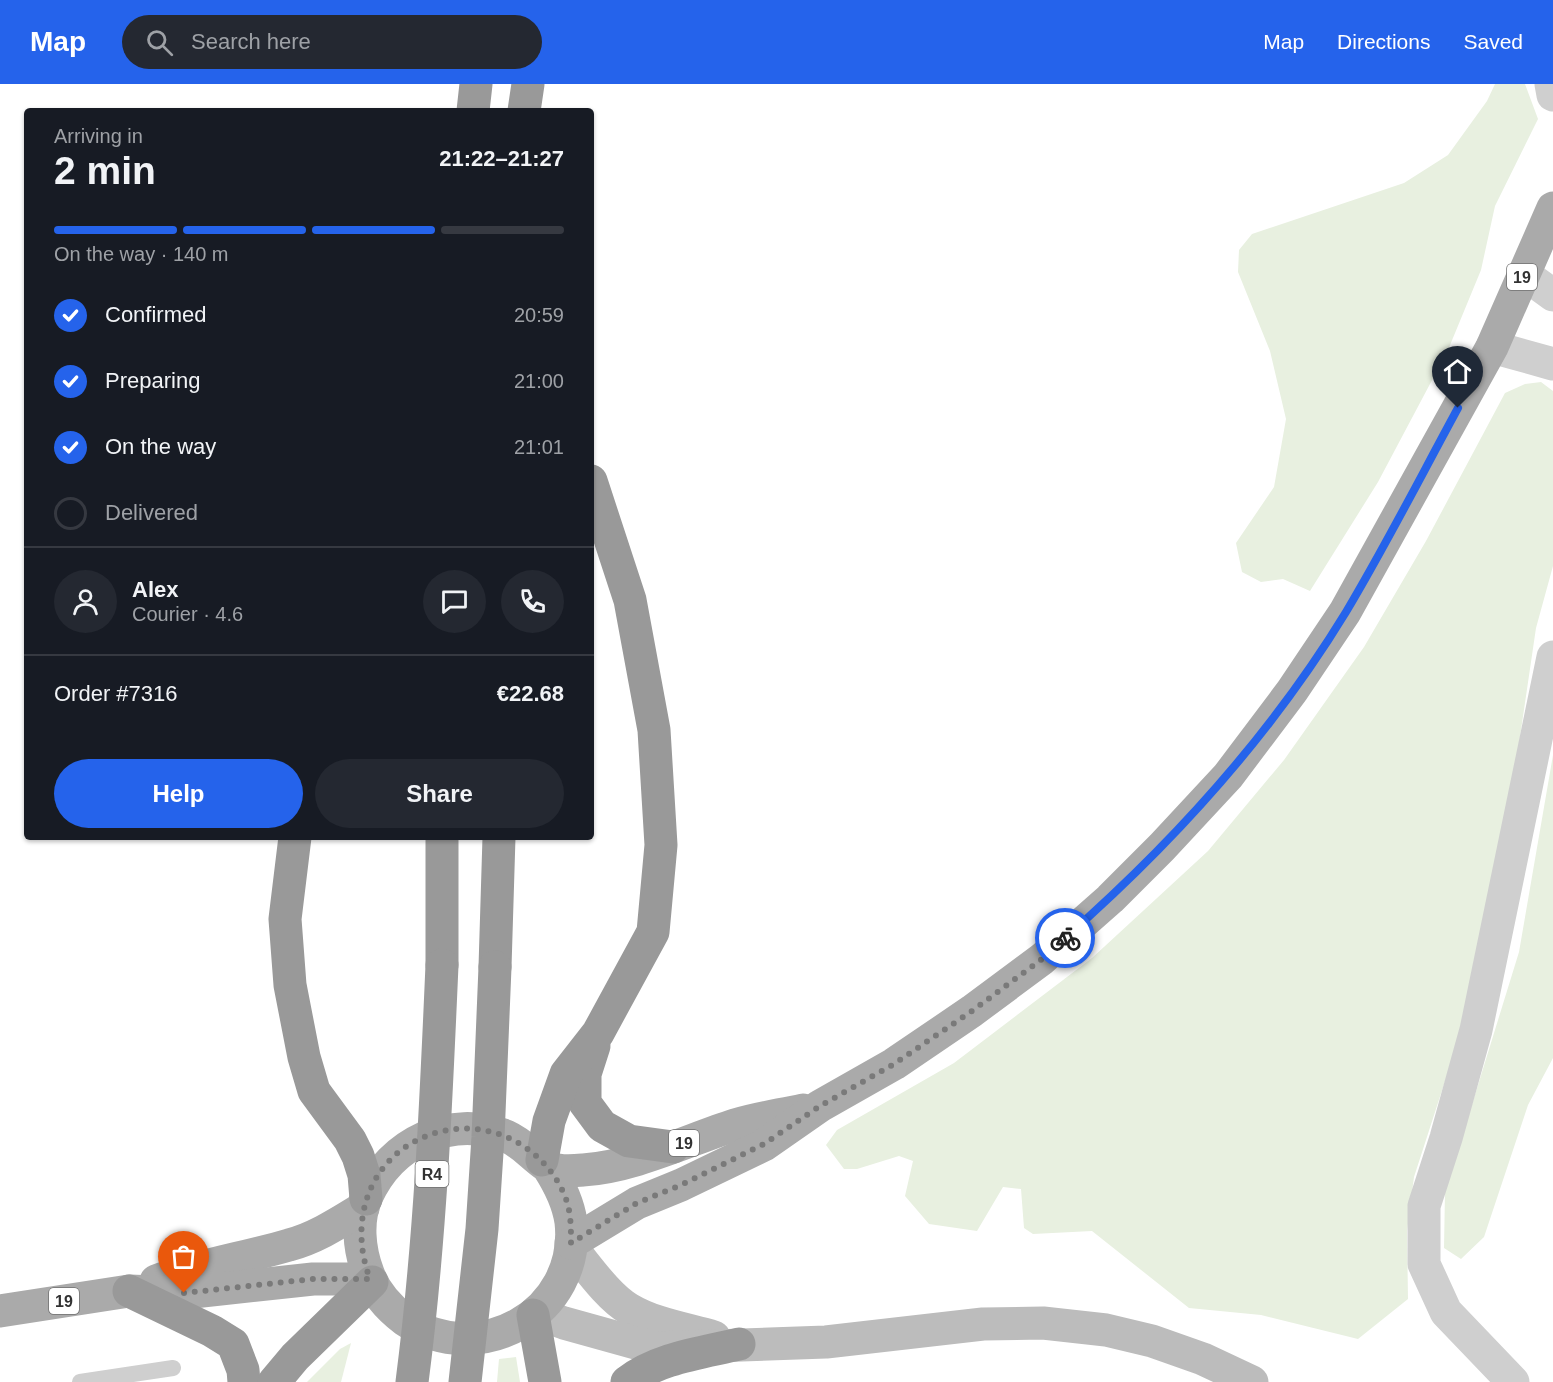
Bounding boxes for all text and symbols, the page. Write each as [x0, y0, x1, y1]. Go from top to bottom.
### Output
search box [122, 15, 542, 69]
text: Map [30, 26, 86, 57]
icon: search [143, 26, 176, 59]
text: Search here [191, 29, 311, 54]
text: Map [1263, 30, 1304, 53]
text: Directions [1337, 30, 1430, 53]
text: Saved [1463, 30, 1523, 53]
text: Arriving in [54, 125, 143, 147]
text: 21:22–21:27 [439, 146, 564, 171]
text: 2 min [54, 149, 156, 192]
text: On the way · 140 m [54, 243, 229, 265]
road number: 19 [1507, 264, 1537, 290]
icon: check [54, 299, 87, 332]
text: Confirmed [105, 302, 206, 327]
text: 20:59 [514, 304, 564, 326]
pin [1432, 346, 1483, 408]
icon: home [1441, 355, 1474, 388]
icon: check [54, 365, 87, 398]
text: Preparing [105, 368, 200, 393]
text: 21:00 [514, 370, 564, 392]
icon: check [54, 431, 87, 464]
text: On the way [105, 434, 216, 459]
text: 21:01 [514, 436, 564, 458]
text: Delivered [105, 500, 198, 525]
button: person [54, 570, 117, 633]
button: chat [423, 570, 486, 633]
button: phone [501, 570, 564, 633]
text: Alex [132, 577, 178, 602]
text: Courier · 4.6 [132, 603, 243, 625]
text: Order #7316 [54, 681, 178, 706]
text: €22.68 [497, 681, 564, 706]
button: Help [54, 759, 303, 828]
button: Share [315, 759, 564, 828]
courier [1035, 908, 1095, 968]
icon: bike [1049, 922, 1082, 955]
road number: 19 [669, 1130, 699, 1156]
road number: R4 [416, 1161, 448, 1187]
pin [158, 1231, 209, 1293]
icon: bag [167, 1240, 200, 1273]
road number: 19 [49, 1288, 79, 1314]

